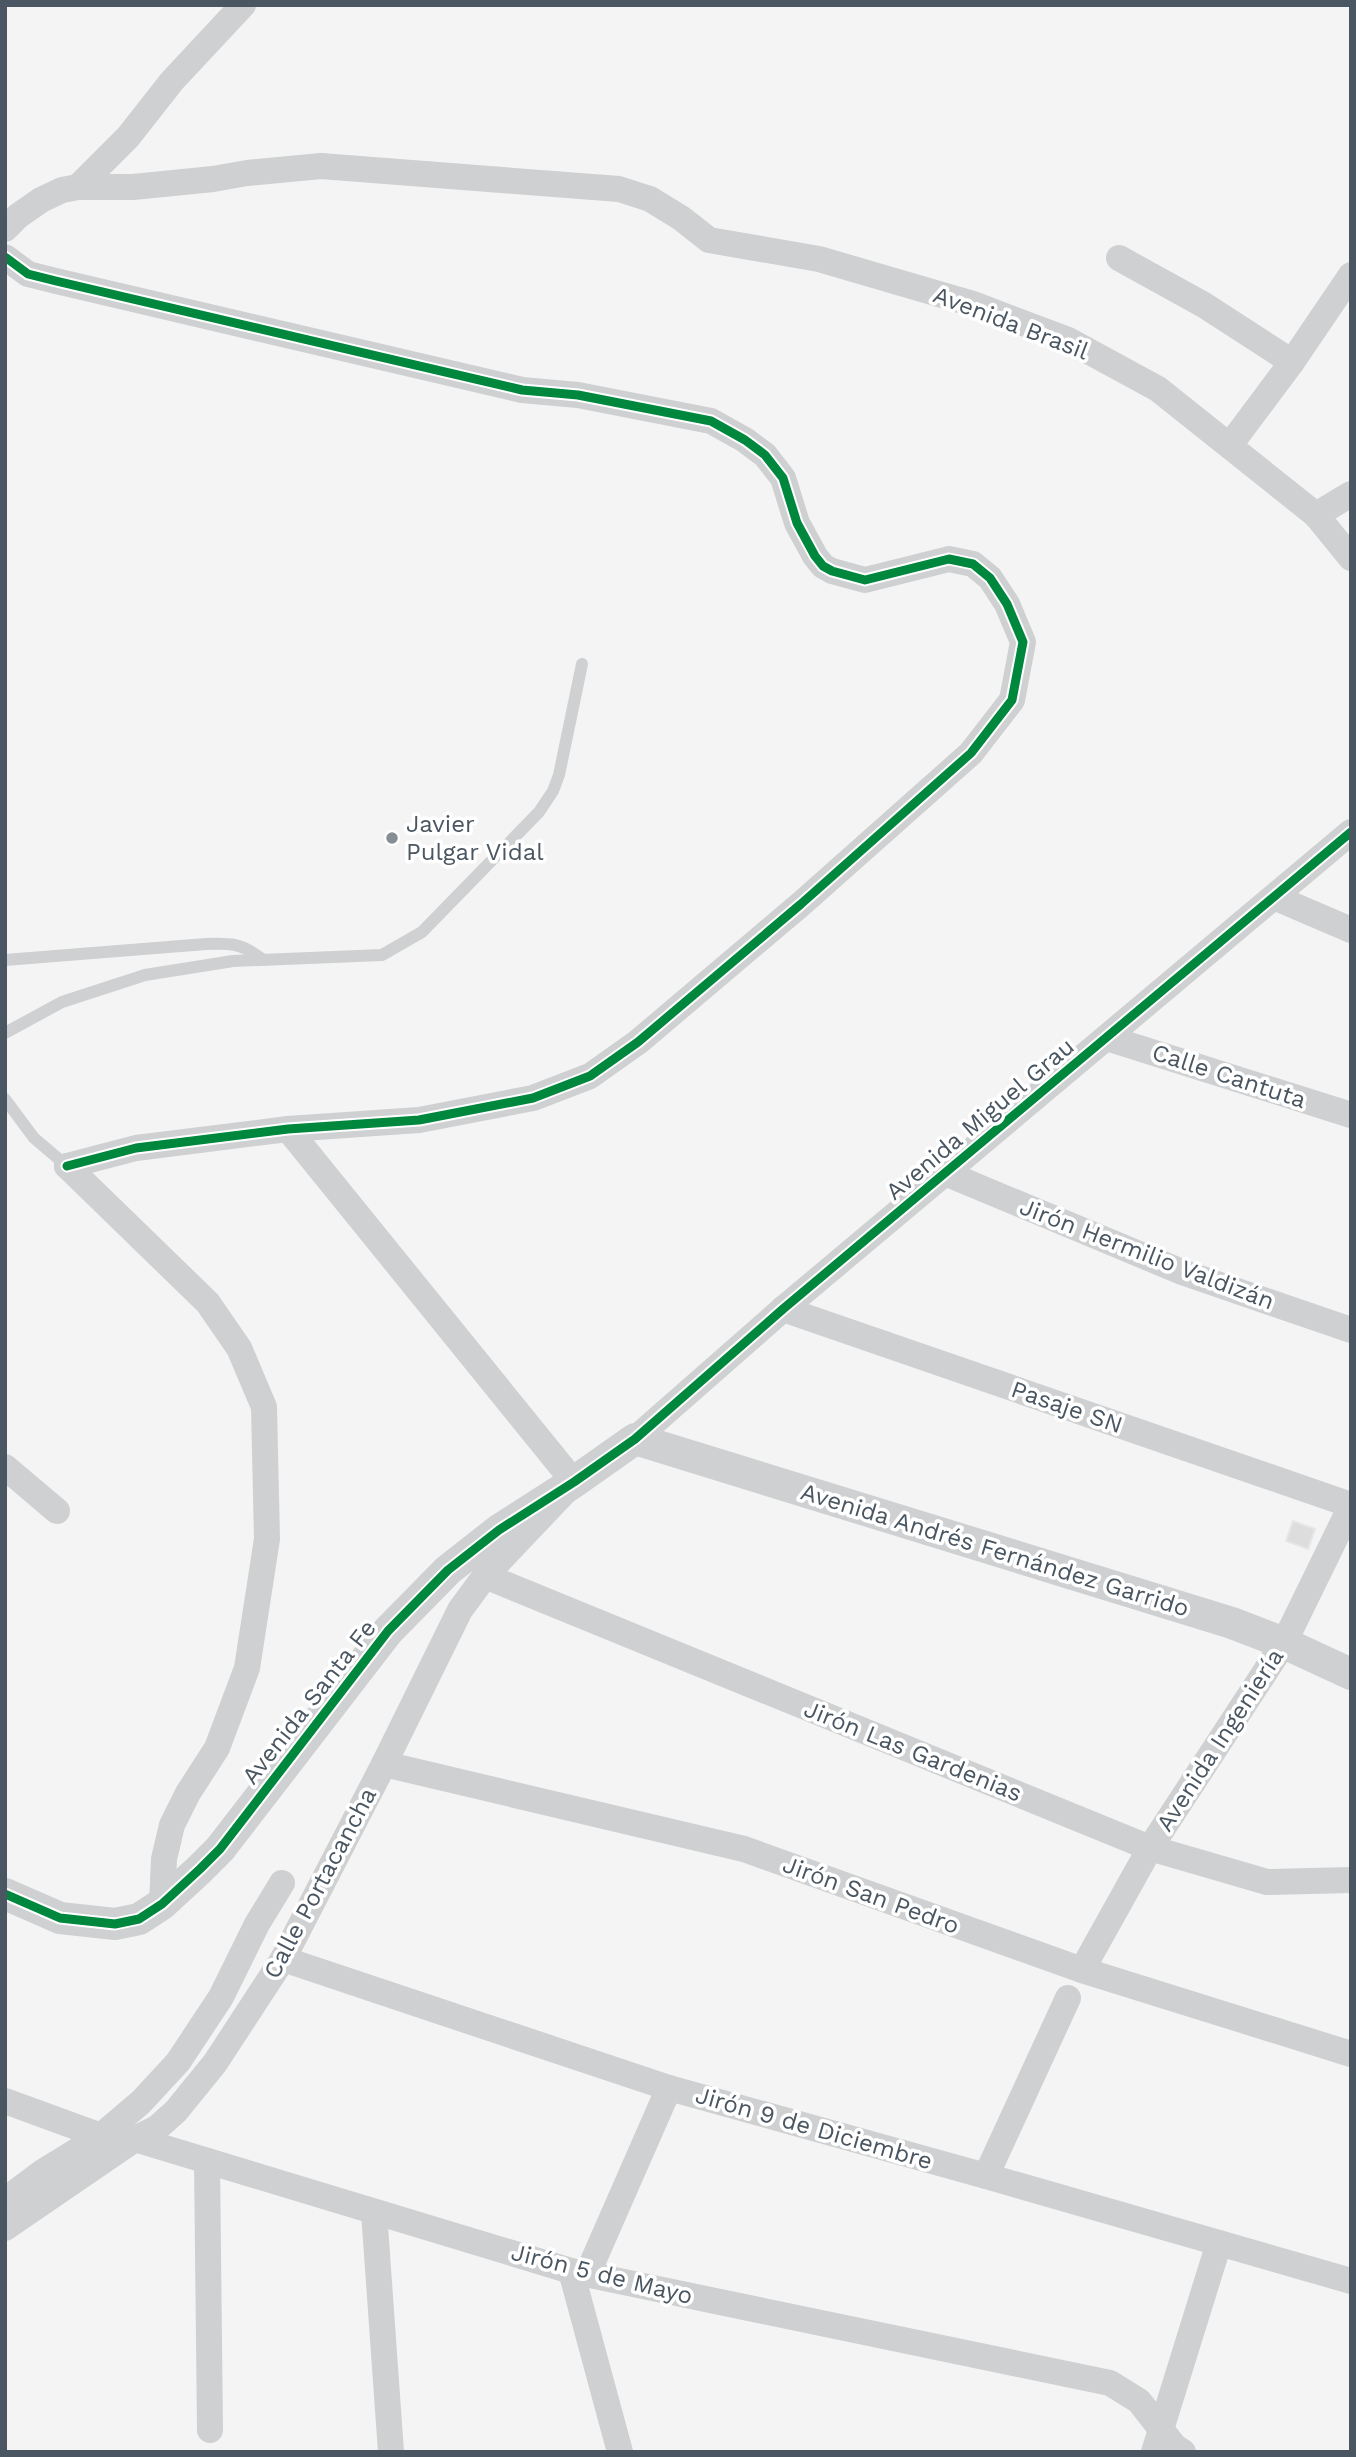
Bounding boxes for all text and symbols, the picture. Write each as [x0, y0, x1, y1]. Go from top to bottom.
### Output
street label: Avenida Brasil [929, 281, 1093, 366]
place label: Javier Pulgar Vidal [406, 810, 544, 866]
marker: Javier Pulgar Vidal [384, 830, 400, 846]
street label: Avenida Miguel Grau [880, 1032, 1080, 1206]
street label: Calle Cantuta [1149, 1038, 1309, 1114]
street label: Jirón Hermilio Valdizán [1016, 1193, 1278, 1315]
street label: Pasaje SN [1008, 1375, 1126, 1439]
street label: Avenida Andrés Fernández Garrido [798, 1478, 1192, 1622]
street label: Avenida Santa Fe [236, 1614, 382, 1790]
street label: Avenida Ingeniería [1150, 1643, 1290, 1837]
street label: Jirón Las Gardenias [800, 1695, 1026, 1807]
street label: Calle Portacancha [258, 1783, 382, 1983]
street label: Jirón San Pedro [779, 1850, 963, 1940]
street label: Jirón 9 de Diciembre [692, 2081, 936, 2175]
street label: Jirón 5 de Mayo [508, 2238, 696, 2310]

